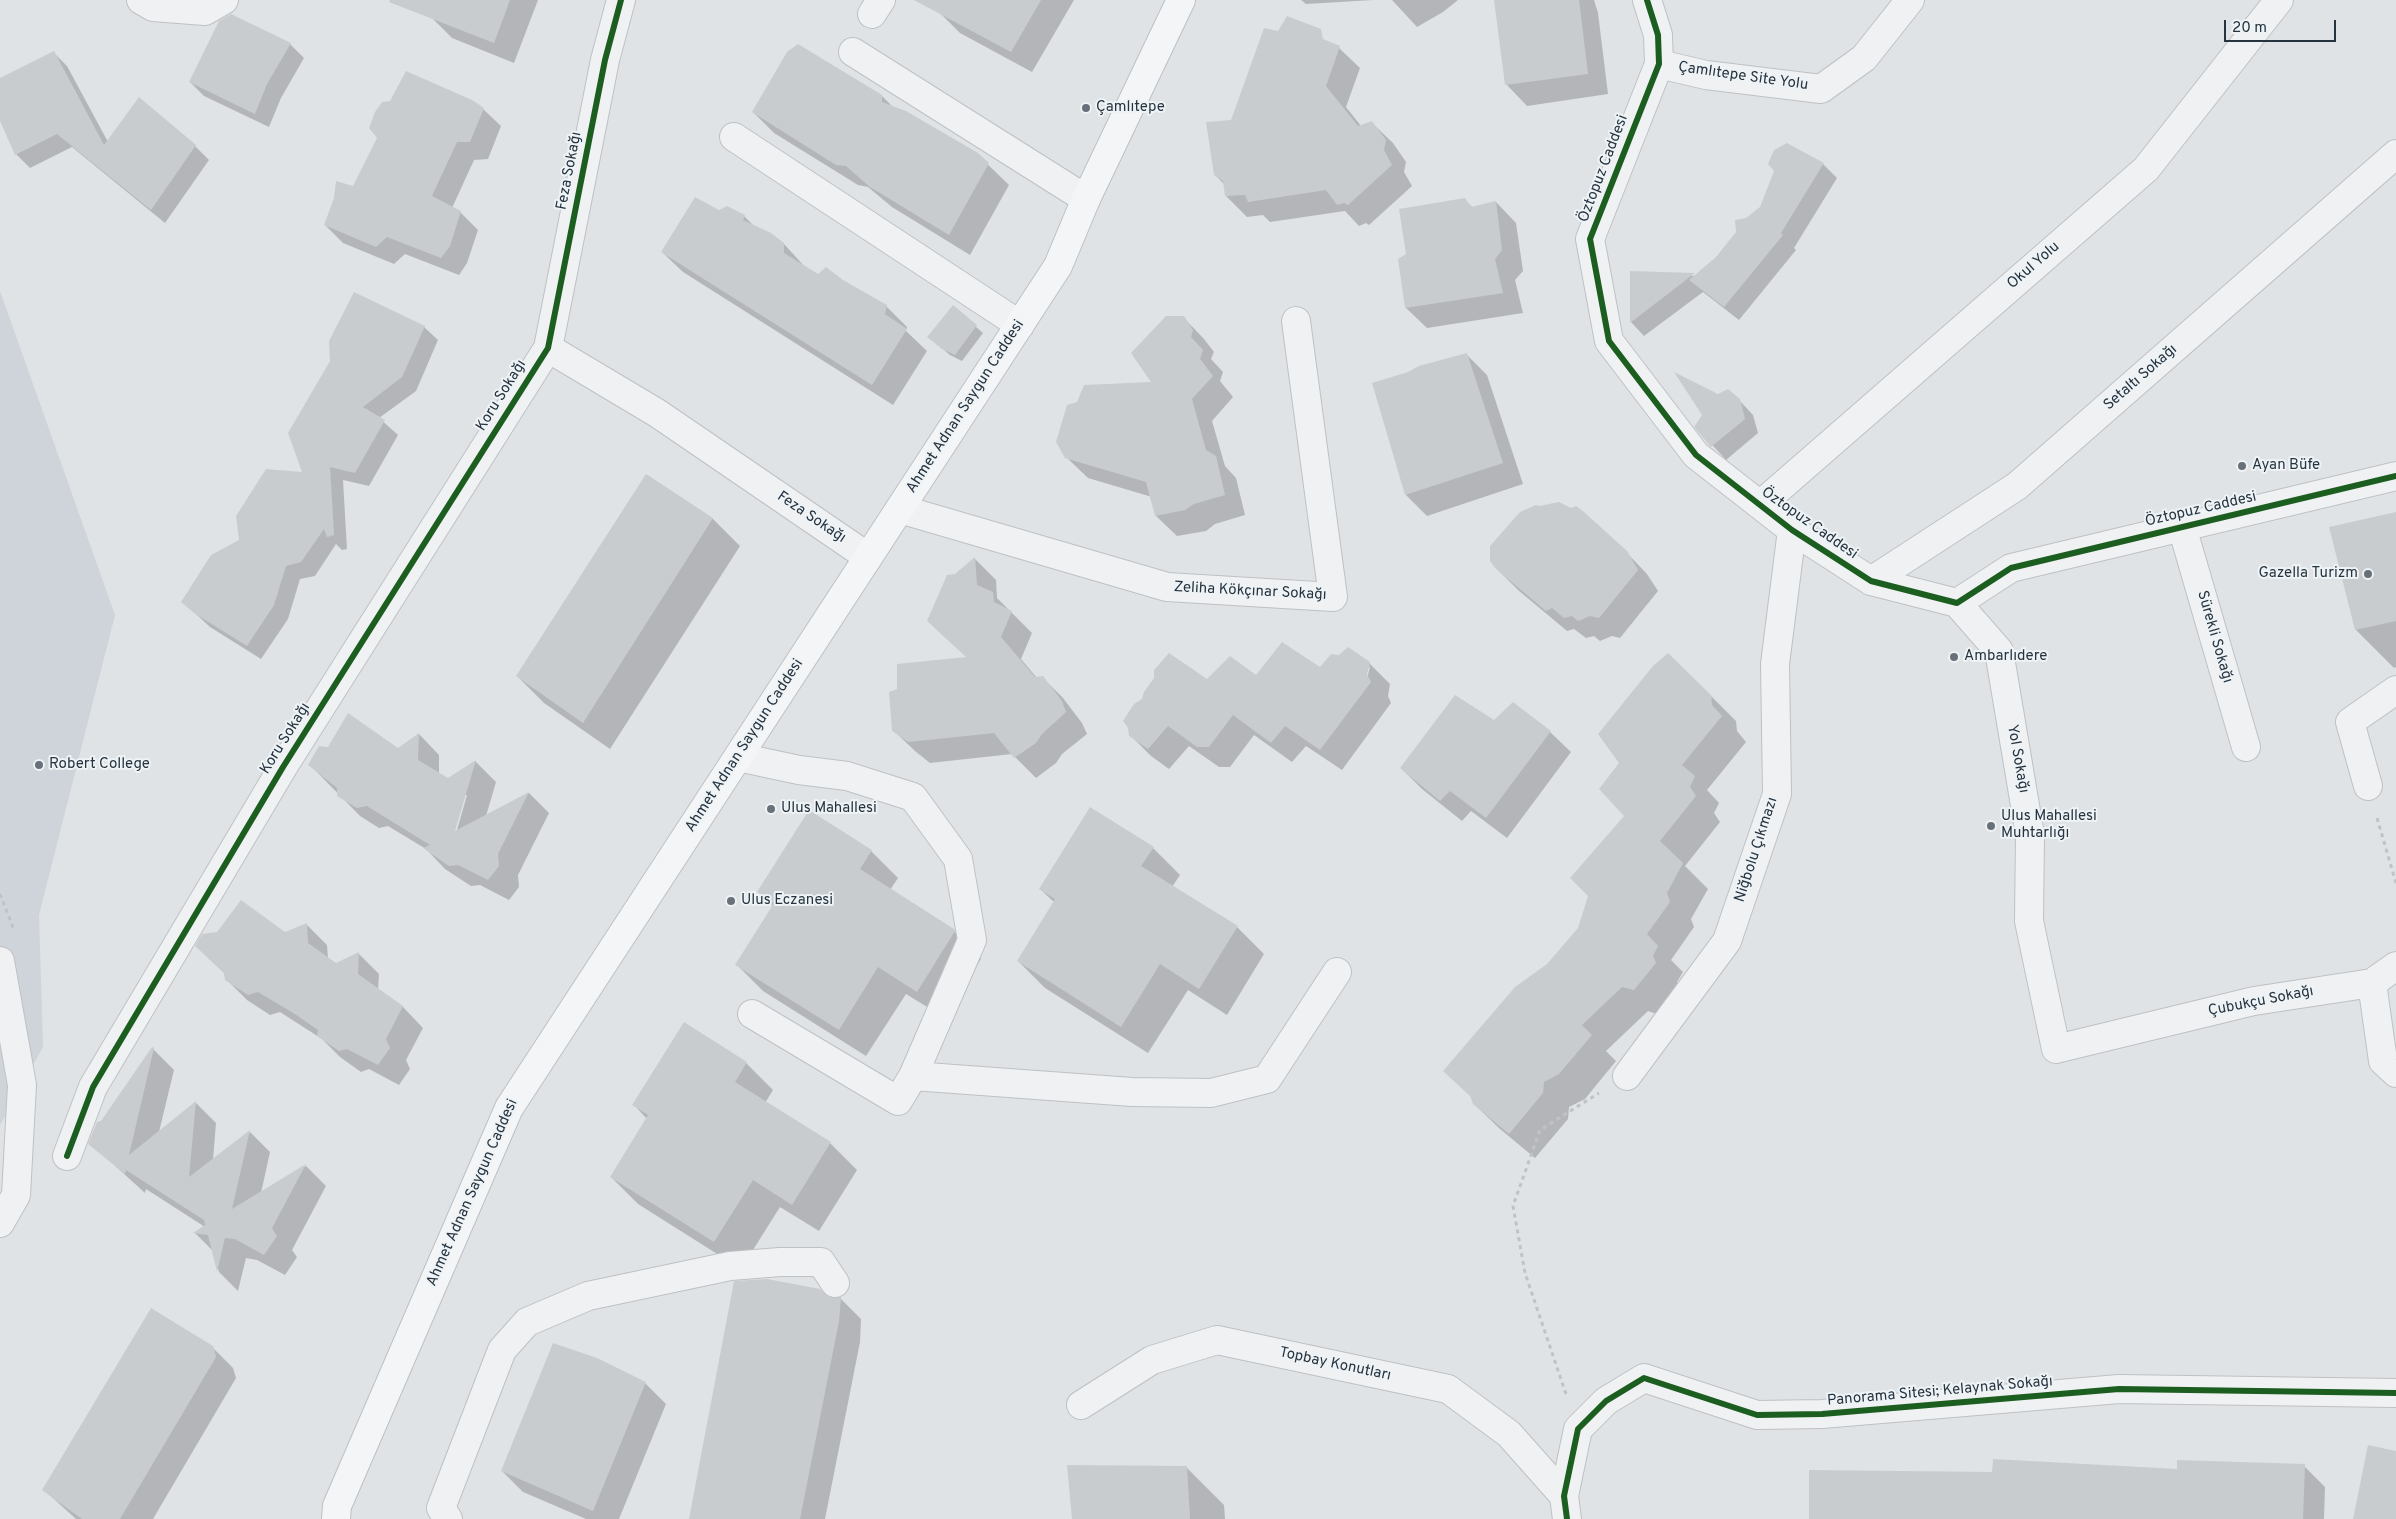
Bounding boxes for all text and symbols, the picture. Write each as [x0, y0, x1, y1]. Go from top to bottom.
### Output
scale bar [2226, 10, 2338, 42]
text: 20 m [2232, 19, 2267, 38]
street label: Çamlıtepe Site Yolu [1677, 59, 1809, 95]
place label: Çamlıtepe [1096, 99, 1165, 117]
marker: Çamlıtepe [1080, 102, 1092, 114]
street label: Öztopuz Caddesi [1575, 113, 1633, 225]
street label: Feza Sokağı [554, 130, 586, 212]
street label: Okul Yolu [2004, 238, 2064, 294]
street label: Ahmet Adnan Saygun Caddesi [903, 317, 1029, 497]
street label: Setaltı Sokağı [2101, 341, 2181, 415]
street label: Koru Sokağı [473, 357, 531, 435]
place label: Ayan Büfe [2252, 457, 2320, 475]
marker: Ayan Büfe [2236, 460, 2248, 472]
street label: Öztopuz Caddesi [1757, 484, 1861, 564]
street label: Feza Sokağı [773, 488, 849, 548]
street label: Öztopuz Caddesi [2144, 488, 2258, 532]
place label: Gazella Turizm [2258, 565, 2358, 583]
marker: Gazella Turizm [2362, 568, 2374, 580]
street label: Zeliha Kökçınar Sokağı [1173, 579, 1327, 605]
street label: Sürekli Sokağı [2192, 589, 2236, 685]
place label: Ambarlıdere [1964, 648, 2047, 666]
marker: Ambarlıdere [1948, 651, 1960, 663]
street label: Ahmet Adnan Saygun Caddesi [682, 656, 808, 836]
street label: Koru Sokağı [257, 700, 315, 778]
street label: Yol Sokağı [2002, 723, 2032, 795]
place label: Robert College [49, 756, 150, 774]
marker: Robert College [33, 759, 45, 771]
street label: Niğbolu Çıkmazı [1732, 795, 1782, 905]
place label: Ulus Mahallesi [781, 800, 877, 818]
marker: Ulus Mahallesi [765, 803, 777, 815]
place label: Ulus Mahallesi Muhtarlığı [2001, 808, 2097, 843]
marker: Ulus Mahallesi Muhtarlığı [1985, 820, 1997, 832]
place label: Ulus Eczanesi [741, 892, 833, 910]
marker: Ulus Eczanesi [725, 895, 737, 907]
street label: Çubukçu Sokağı [2207, 983, 2315, 1021]
street label: Ahmet Adnan Saygun Caddesi [423, 1097, 523, 1289]
street label: Topbay Konutları [1277, 1344, 1393, 1386]
street label: Panorama Sitesi; Kelaynak Sokağı [1826, 1373, 2054, 1411]

